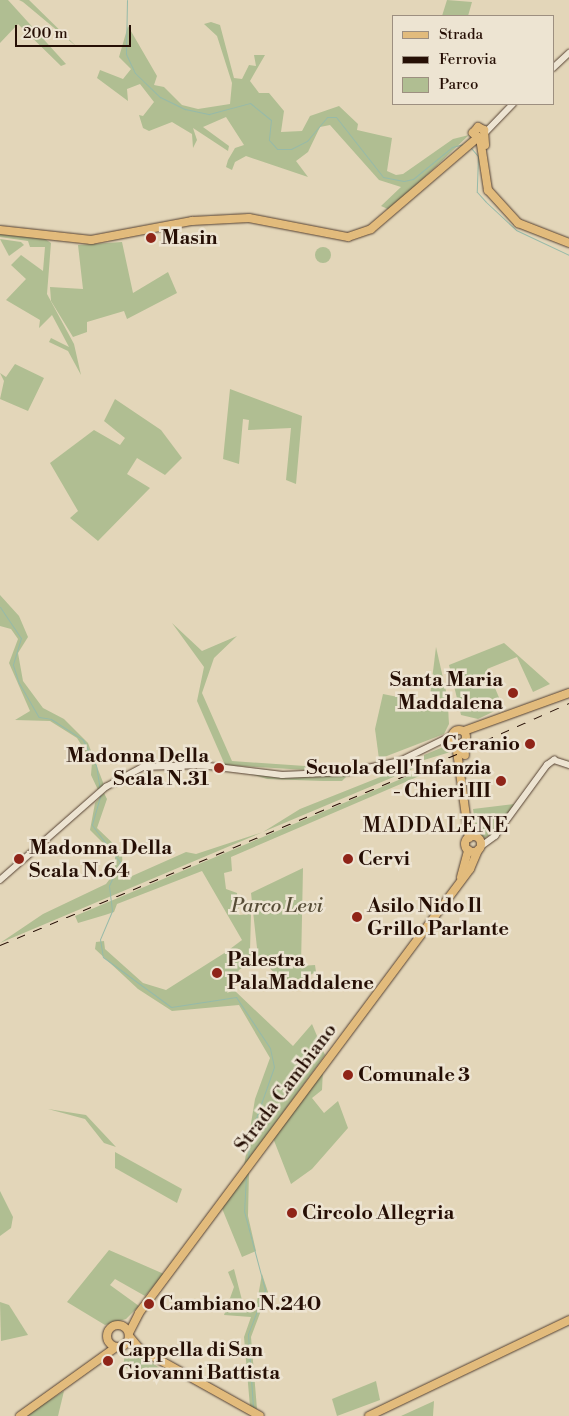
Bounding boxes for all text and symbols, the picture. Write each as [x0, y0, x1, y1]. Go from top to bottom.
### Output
scale bar [18, 15, 134, 47]
legend [392, 15, 554, 105]
text: 200 m [23, 24, 68, 43]
text: Strada [439, 25, 483, 44]
text: Ferrovia [439, 50, 497, 69]
text: Parco [439, 75, 478, 94]
place label: Masin [161, 226, 218, 250]
marker: Masin [145, 232, 157, 244]
place label: Santa Maria Maddalena [390, 669, 503, 716]
marker: Santa Maria Maddalena [507, 687, 519, 699]
place label: Geranio [442, 732, 520, 756]
marker: Geranio [524, 738, 536, 750]
place label: Madonna Della Scala N.31 [66, 744, 209, 791]
place label: Scuola dell'Infanzia - Chieri III [306, 757, 491, 804]
marker: Madonna Della Scala N.31 [213, 762, 225, 774]
marker: Scuola dell'Infanzia - Chieri III [495, 775, 507, 787]
district label: MADDALENE [362, 813, 510, 839]
place label: Madonna Della Scala N.64 [29, 836, 172, 883]
place label: Cervi [358, 847, 410, 871]
marker: Madonna Della Scala N.64 [13, 853, 25, 865]
marker: Cervi [342, 853, 354, 865]
park label: Parco Levi [231, 894, 323, 918]
place label: Asilo Nido Il Grillo Parlante [367, 894, 509, 941]
marker: Asilo Nido Il Grillo Parlante [351, 911, 363, 923]
place label: Palestra PalaMaddalene [227, 949, 374, 996]
marker: Palestra PalaMaddalene [211, 967, 223, 979]
street label: Strada Cambiano [230, 1019, 342, 1157]
place label: Comunale 3 [358, 1063, 470, 1087]
marker: Comunale 3 [342, 1069, 354, 1081]
place label: Circolo Allegria [302, 1201, 454, 1225]
marker: Circolo Allegria [286, 1207, 298, 1219]
place label: Cambiano N.240 [159, 1292, 321, 1316]
marker: Cambiano N.240 [143, 1298, 155, 1310]
place label: Cappella di San Giovanni Battista [118, 1338, 280, 1385]
marker: Cappella di San Giovanni Battista [102, 1355, 114, 1367]

